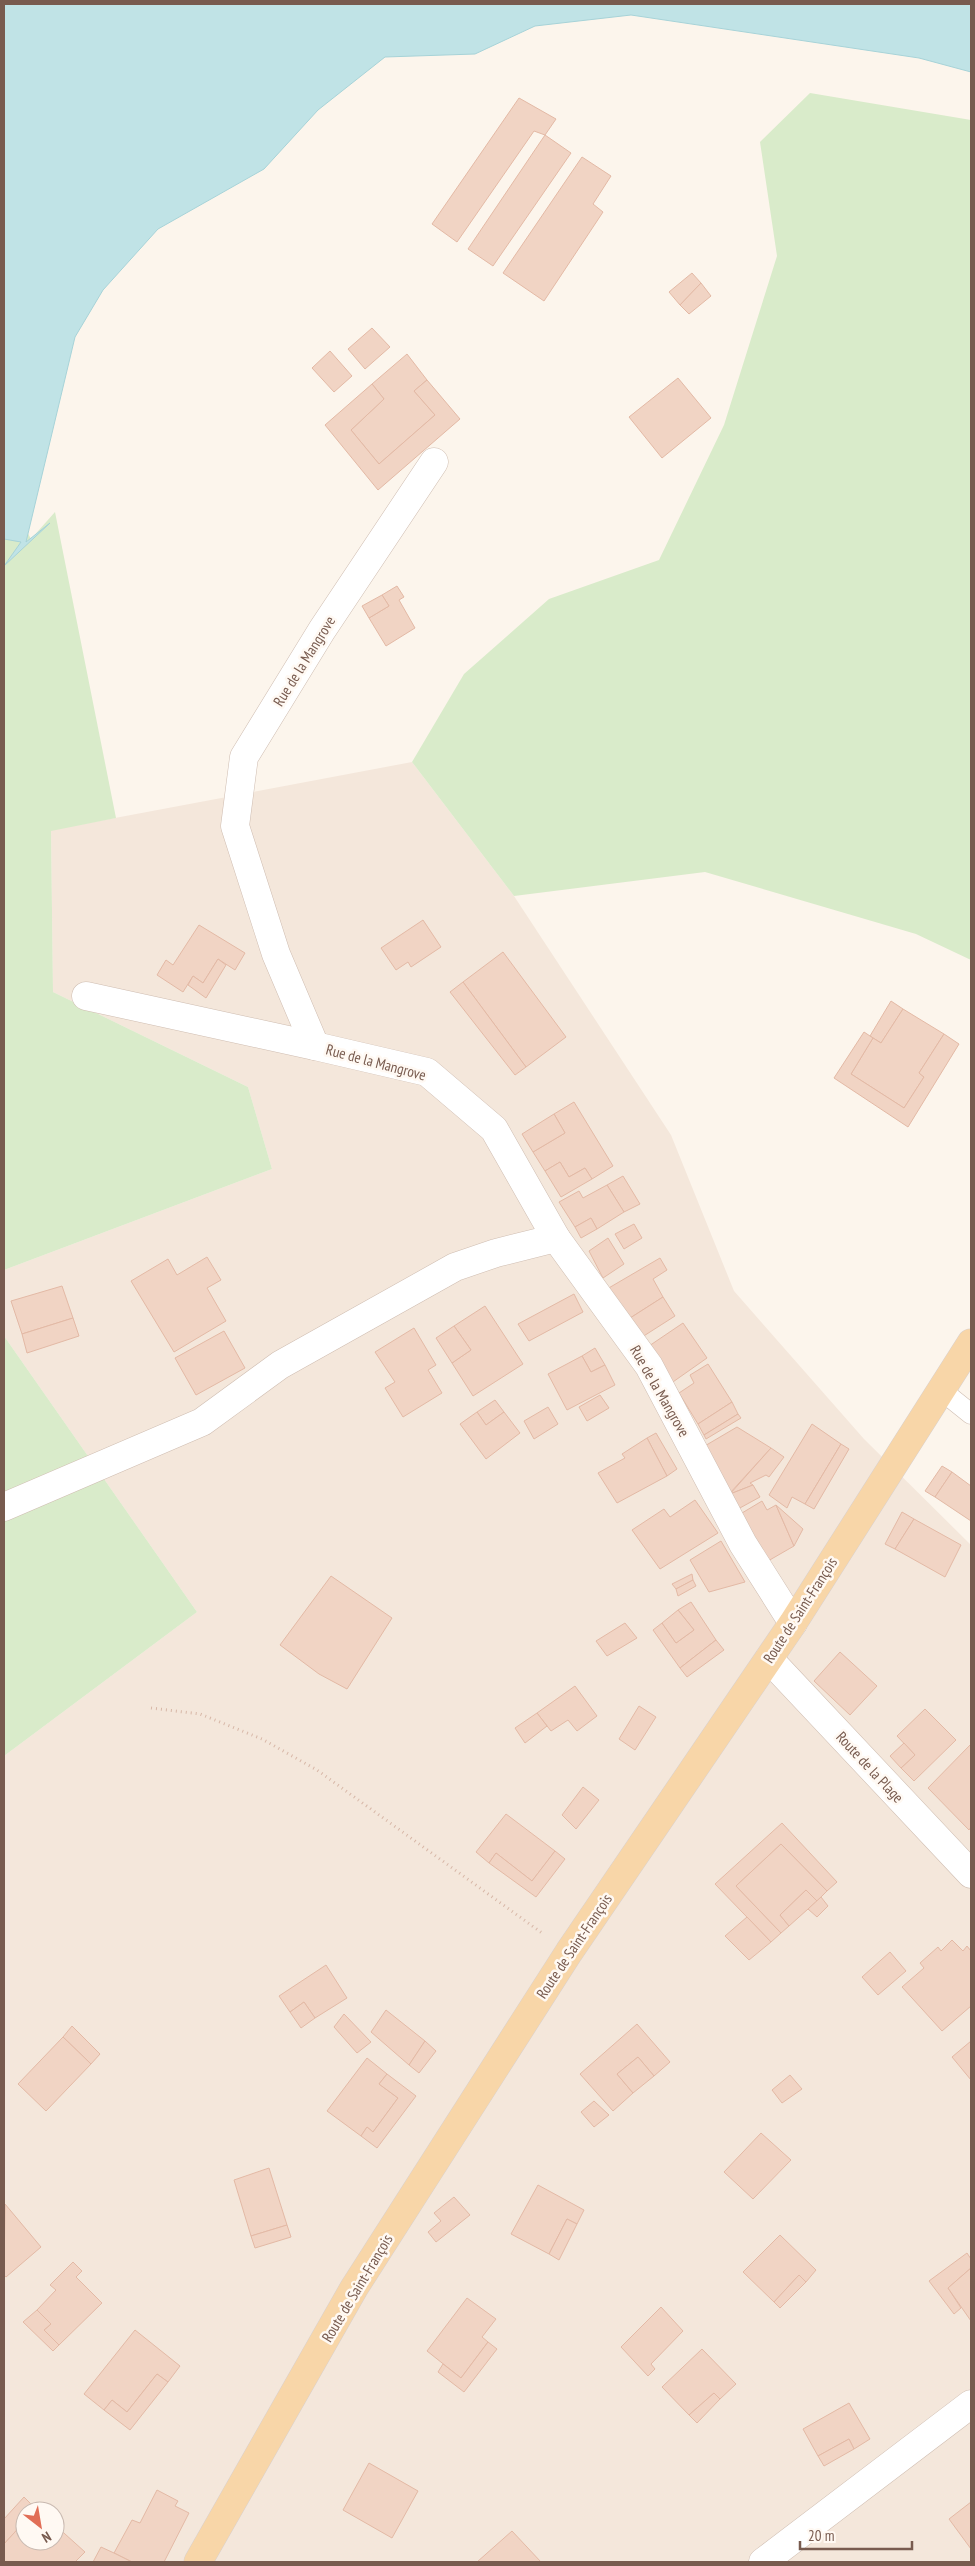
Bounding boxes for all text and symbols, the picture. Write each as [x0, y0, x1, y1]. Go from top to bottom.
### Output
street label: Rue de la Mangrove [269, 612, 339, 710]
street label: Rue de la Mangrove [324, 1040, 428, 1084]
street label: Rue de la Mangrove [626, 1342, 694, 1440]
street label: Route de Saint-François [759, 1554, 841, 1666]
street label: Route de la Plage [832, 1727, 908, 1807]
street label: Route de Saint-François [532, 1890, 616, 2002]
street label: Route de Saint-François [317, 2231, 397, 2345]
north arrow [15, 2501, 65, 2551]
scale bar [800, 2518, 912, 2550]
text: 20 m [808, 2526, 834, 2545]
text: N [39, 2527, 55, 2547]

